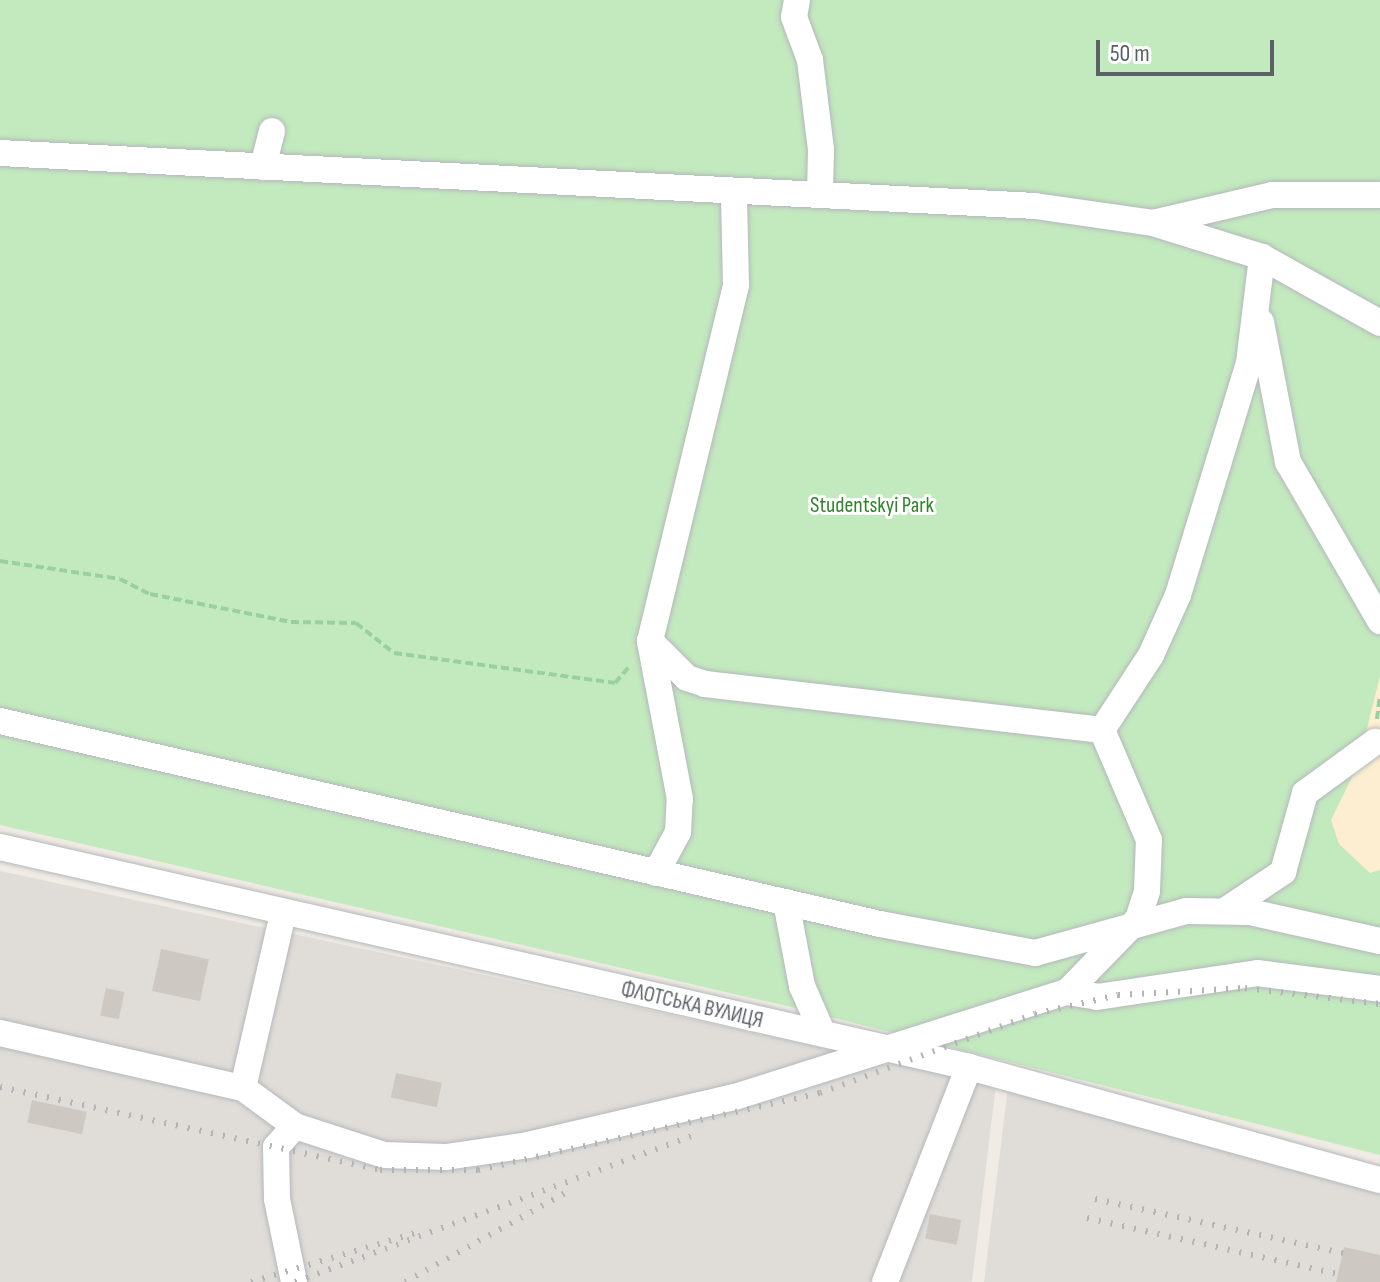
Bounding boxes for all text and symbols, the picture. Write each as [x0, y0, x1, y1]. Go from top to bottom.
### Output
scale bar [1100, 24, 1278, 74]
text: 50 m [1110, 39, 1150, 68]
park label: Studentskyi Park [810, 493, 934, 519]
street label: ФЛОТСЬКА ВУЛИЦЯ [618, 976, 766, 1034]

